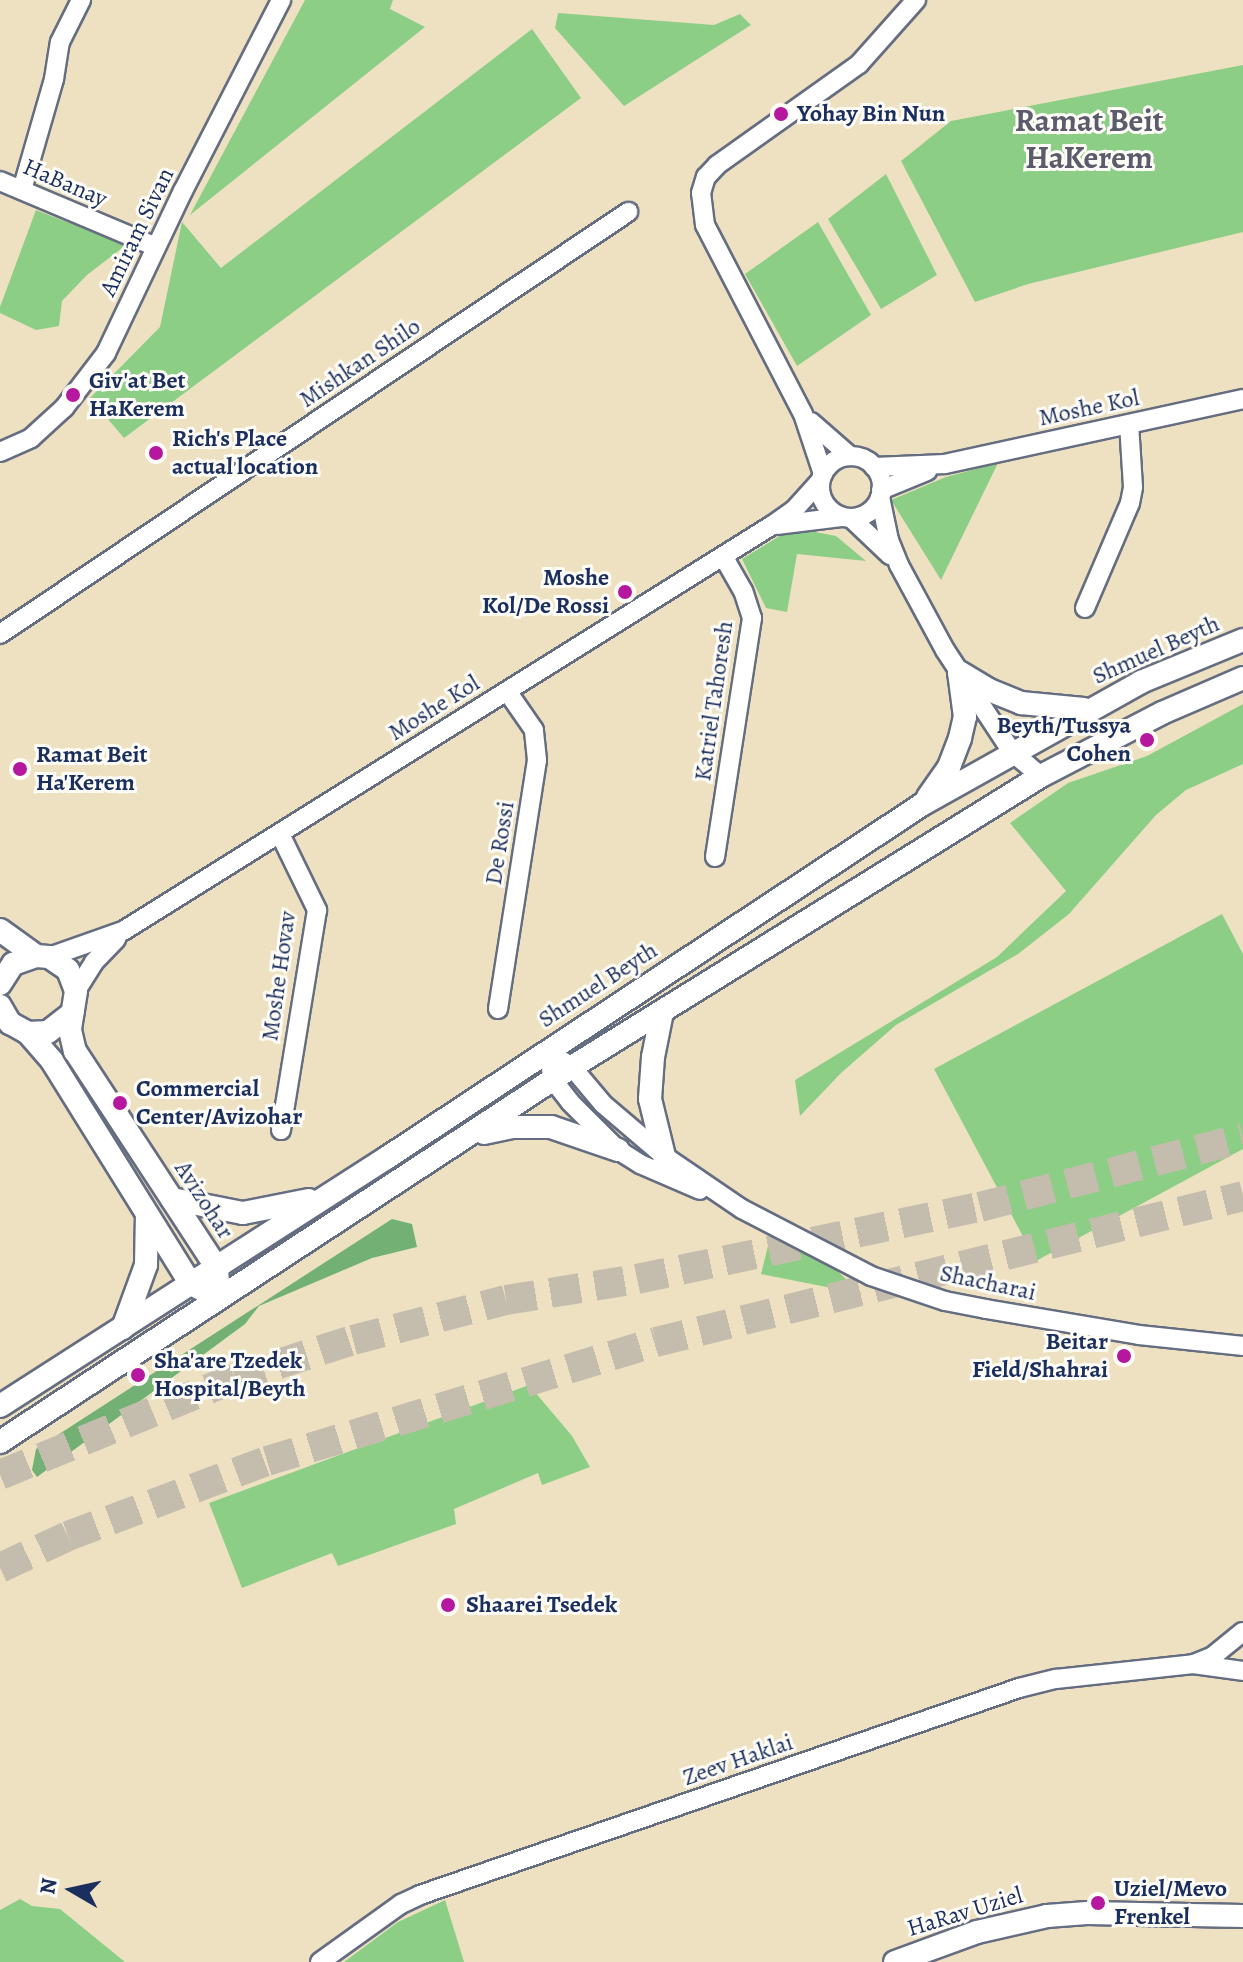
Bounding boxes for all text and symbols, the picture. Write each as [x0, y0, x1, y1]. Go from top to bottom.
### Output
place label: Yohay Bin Nun [797, 100, 945, 128]
district label: Ramat Beit HaKerem [1015, 102, 1163, 177]
marker: Yohay Bin Nun [772, 105, 790, 123]
street label: HaBanay [19, 152, 111, 214]
street label: Amiram Sivan [94, 163, 180, 301]
street label: Mishkan Shilo [294, 312, 426, 414]
place label: Giv'at Bet HaKerem [89, 367, 186, 423]
street label: Moshe Kol [1036, 383, 1142, 433]
marker: Giv'at Bet HaKerem [64, 386, 82, 404]
place label: Rich's Place actual location [172, 425, 318, 481]
marker: Rich's Place actual location [147, 444, 165, 462]
place label: Moshe Kol/De Rossi [482, 564, 609, 620]
marker: Moshe Kol/De Rossi [616, 583, 634, 601]
street label: Shmuel Beyth [1088, 609, 1224, 691]
street label: Katriel Tahoresh [689, 619, 739, 783]
street label: Moshe Kol [383, 669, 485, 747]
place label: Beyth/Tussya Cohen [996, 712, 1131, 768]
marker: Beyth/Tussya Cohen [1138, 731, 1156, 749]
place label: Ramat Beit Ha'Kerem [36, 741, 148, 797]
marker: Ramat Beit Ha'Kerem [11, 760, 29, 778]
street label: De Rossi [479, 799, 521, 887]
street label: Moshe Hovav [256, 909, 302, 1043]
street label: Shmuel Beyth [533, 936, 663, 1034]
place label: Commercial Center/Avizohar [136, 1075, 302, 1131]
marker: Commercial Center/Avizohar [111, 1094, 129, 1112]
street label: Avizohar [168, 1156, 240, 1244]
street label: Shacharai [937, 1259, 1039, 1307]
place label: Beitar Field/Shahrai [972, 1328, 1108, 1384]
place label: Sha'are Tzedek Hospital/Beyth [154, 1347, 305, 1403]
marker: Beitar Field/Shahrai [1115, 1347, 1133, 1365]
marker: Sha'are Tzedek Hospital/Beyth [129, 1366, 147, 1384]
place label: Shaarei Tsedek [466, 1591, 617, 1619]
marker: Shaarei Tsedek [437, 1594, 459, 1616]
street label: Zeev Haklai [679, 1728, 797, 1792]
north arrow [32, 1850, 112, 1930]
place label: Uziel/Mevo Frenkel [1114, 1875, 1227, 1931]
text: N [32, 1876, 64, 1897]
street label: HaRav Uziel [904, 1881, 1026, 1943]
marker: Uziel/Mevo Frenkel [1089, 1894, 1107, 1912]

